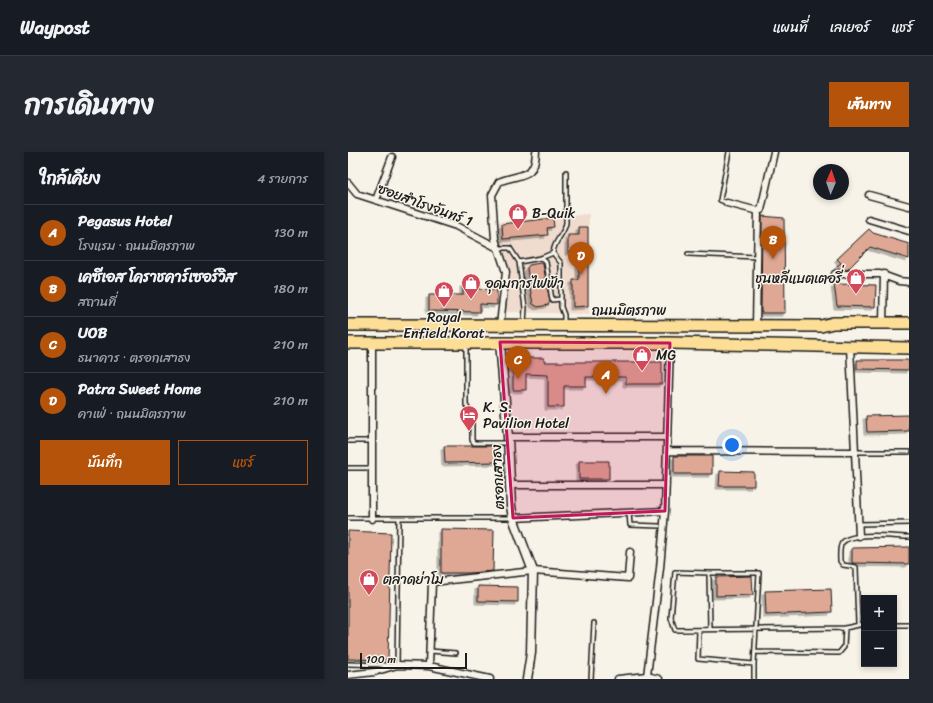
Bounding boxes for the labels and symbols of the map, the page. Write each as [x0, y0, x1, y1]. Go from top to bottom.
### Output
north arrow [813, 164, 849, 200]
street label: ซอยสำโรงจันทร์ 1 [374, 176, 476, 234]
place label: B-Quik [532, 201, 576, 226]
shop icon: B-Quik [507, 202, 529, 230]
pin: B [760, 226, 786, 259]
pin: D [568, 242, 594, 275]
place label: ชุนหลีแบตเตอรี่ [755, 264, 845, 291]
shop icon: ชุนหลีแบตเตอรี่ [845, 267, 867, 295]
place label: อุดมการไฟฟ้า [484, 271, 564, 296]
shop icon: อุดมการไฟฟ้า [460, 272, 482, 300]
shop icon: Royal Enfield Korat [433, 280, 455, 308]
street label: ถนนมิตรภาพ [592, 298, 666, 323]
place label: Royal Enfield Korat [403, 305, 485, 346]
place label: MG [656, 343, 676, 368]
shop icon: MG [631, 344, 653, 372]
pin: C [505, 346, 531, 379]
pin: A [593, 361, 619, 394]
place label: K. S. Pavilion Hotel [483, 395, 570, 436]
hotel icon: K. S. Pavilion Hotel [458, 404, 480, 432]
your location [722, 435, 742, 455]
street label: ตรอกเสาธง [484, 443, 512, 510]
place label: ตลาดย่าโม [383, 567, 444, 592]
shop icon: ตลาดย่าโม [358, 568, 380, 596]
scale bar [360, 651, 467, 670]

